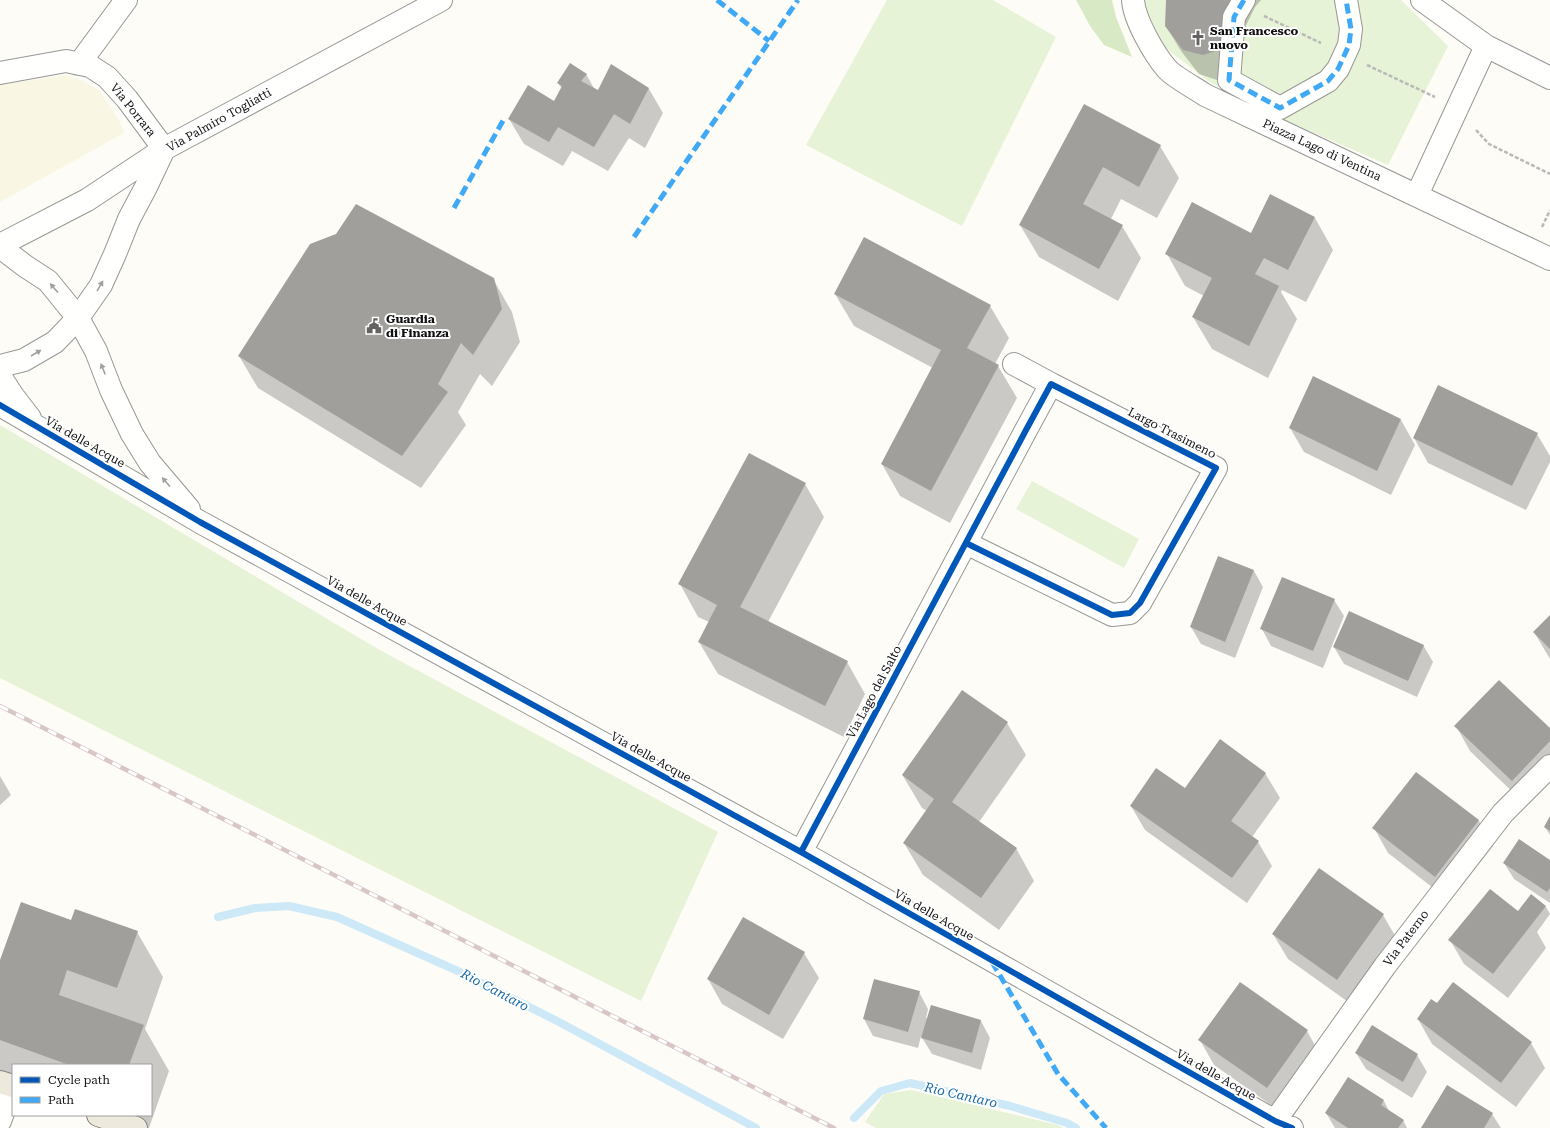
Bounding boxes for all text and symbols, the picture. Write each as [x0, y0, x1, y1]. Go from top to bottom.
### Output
place label: San Francesco nuovo [1210, 24, 1299, 52]
church icon: San Francesco nuovo [1189, 29, 1207, 47]
street label: Via Porrara [107, 81, 159, 140]
street label: Via Palmiro Togliatti [164, 85, 274, 155]
street label: Piazza Lago di Ventina [1261, 116, 1384, 184]
one-way arrow [96, 280, 103, 292]
one-way arrow [49, 283, 59, 293]
place label: Guardia di Finanza [386, 312, 449, 340]
public building icon: Guardia di Finanza [365, 317, 383, 335]
one-way arrow [31, 349, 41, 357]
one-way arrow [100, 363, 106, 375]
street label: Largo Trasimeno [1126, 405, 1218, 461]
street label: Via delle Acque [43, 413, 128, 471]
one-way arrow [161, 477, 171, 487]
street label: Via delle Acque [324, 573, 410, 629]
street label: Via Lago del Salto [844, 643, 904, 741]
street label: Via delle Acque [608, 729, 694, 785]
street label: Via delle Acque [892, 886, 977, 944]
street label: Via Paterno [1380, 907, 1432, 969]
water label: Rio Cantaro [458, 965, 531, 1014]
street label: Via delle Acque [1174, 1046, 1259, 1104]
legend [12, 1064, 152, 1116]
text: Cycle path [48, 1073, 110, 1087]
water label: Rio Cantaro [922, 1079, 999, 1111]
text: Path [48, 1093, 74, 1107]

